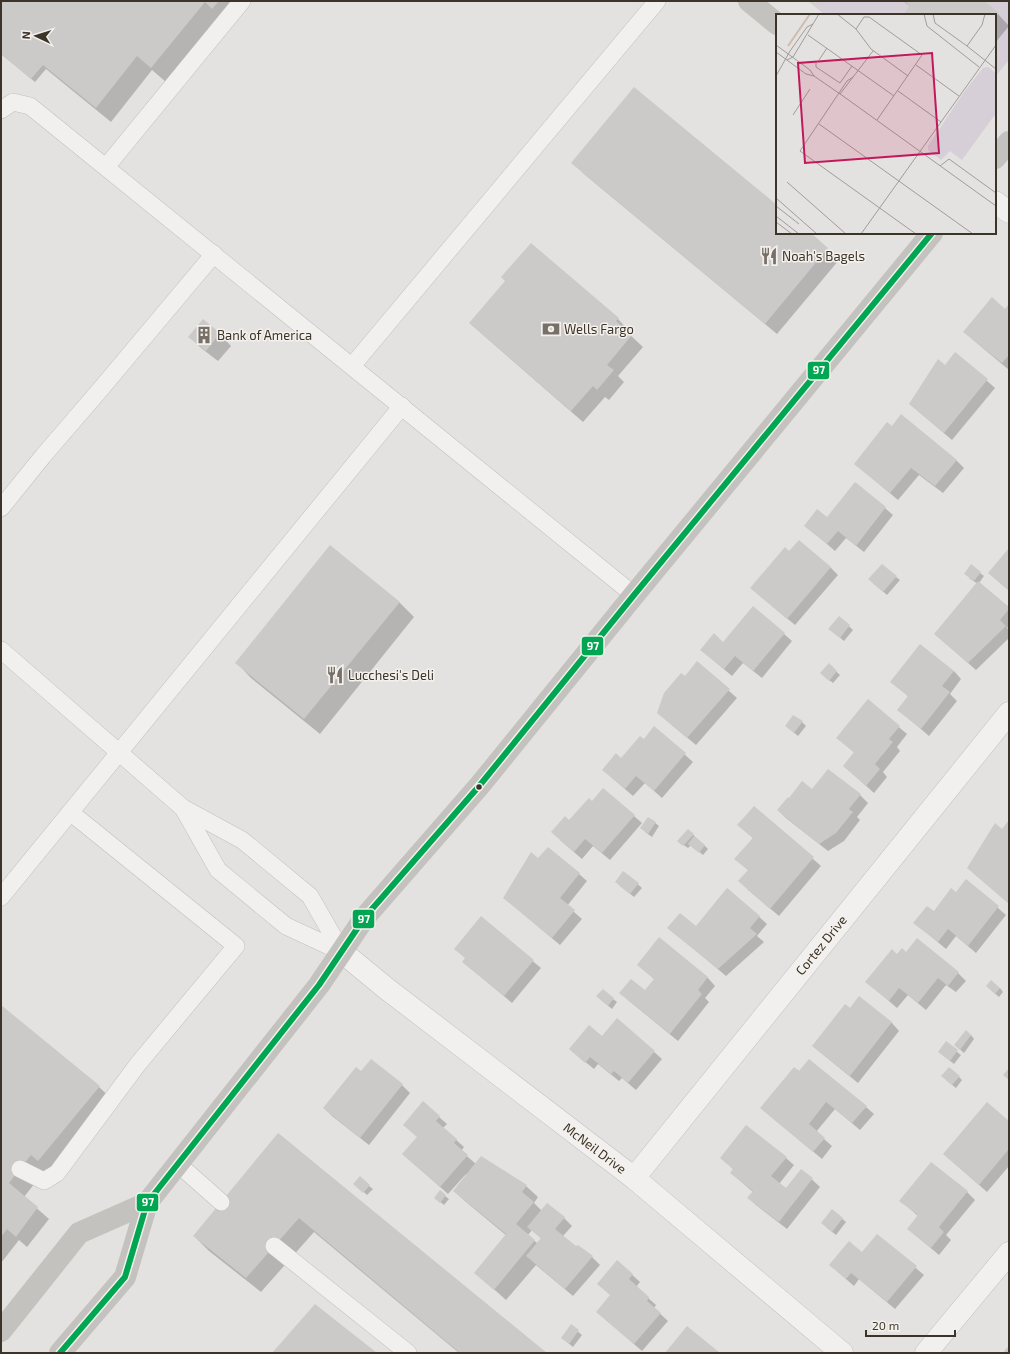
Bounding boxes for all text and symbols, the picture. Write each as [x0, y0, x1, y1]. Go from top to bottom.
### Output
inset map [776, 14, 996, 234]
north arrow [16, 16, 56, 56]
text: N [19, 31, 32, 40]
restaurant icon: Noah's Bagels [759, 246, 779, 266]
place label: Noah's Bagels [782, 248, 865, 264]
bank icon: Wells Fargo [541, 319, 561, 339]
place label: Wells Fargo [564, 321, 634, 337]
building icon: Bank of America [194, 325, 214, 345]
place label: Bank of America [217, 327, 312, 343]
line badge: 97 [807, 361, 830, 380]
text: 97 [813, 363, 825, 376]
line badge: 97 [581, 636, 604, 656]
text: 97 [587, 639, 599, 652]
restaurant icon: Lucchesi's Deli [325, 665, 345, 685]
place label: Lucchesi's Deli [348, 667, 434, 683]
unlabelled marker [474, 782, 484, 792]
line badge: 97 [352, 909, 375, 929]
text: 97 [358, 912, 370, 925]
street label: Cortez Drive [792, 912, 850, 978]
street label: McNeil Drive [560, 1119, 630, 1177]
line badge: 97 [136, 1193, 159, 1212]
text: 97 [142, 1195, 154, 1208]
scale bar [866, 1312, 955, 1338]
text: 20 m [872, 1318, 899, 1332]

